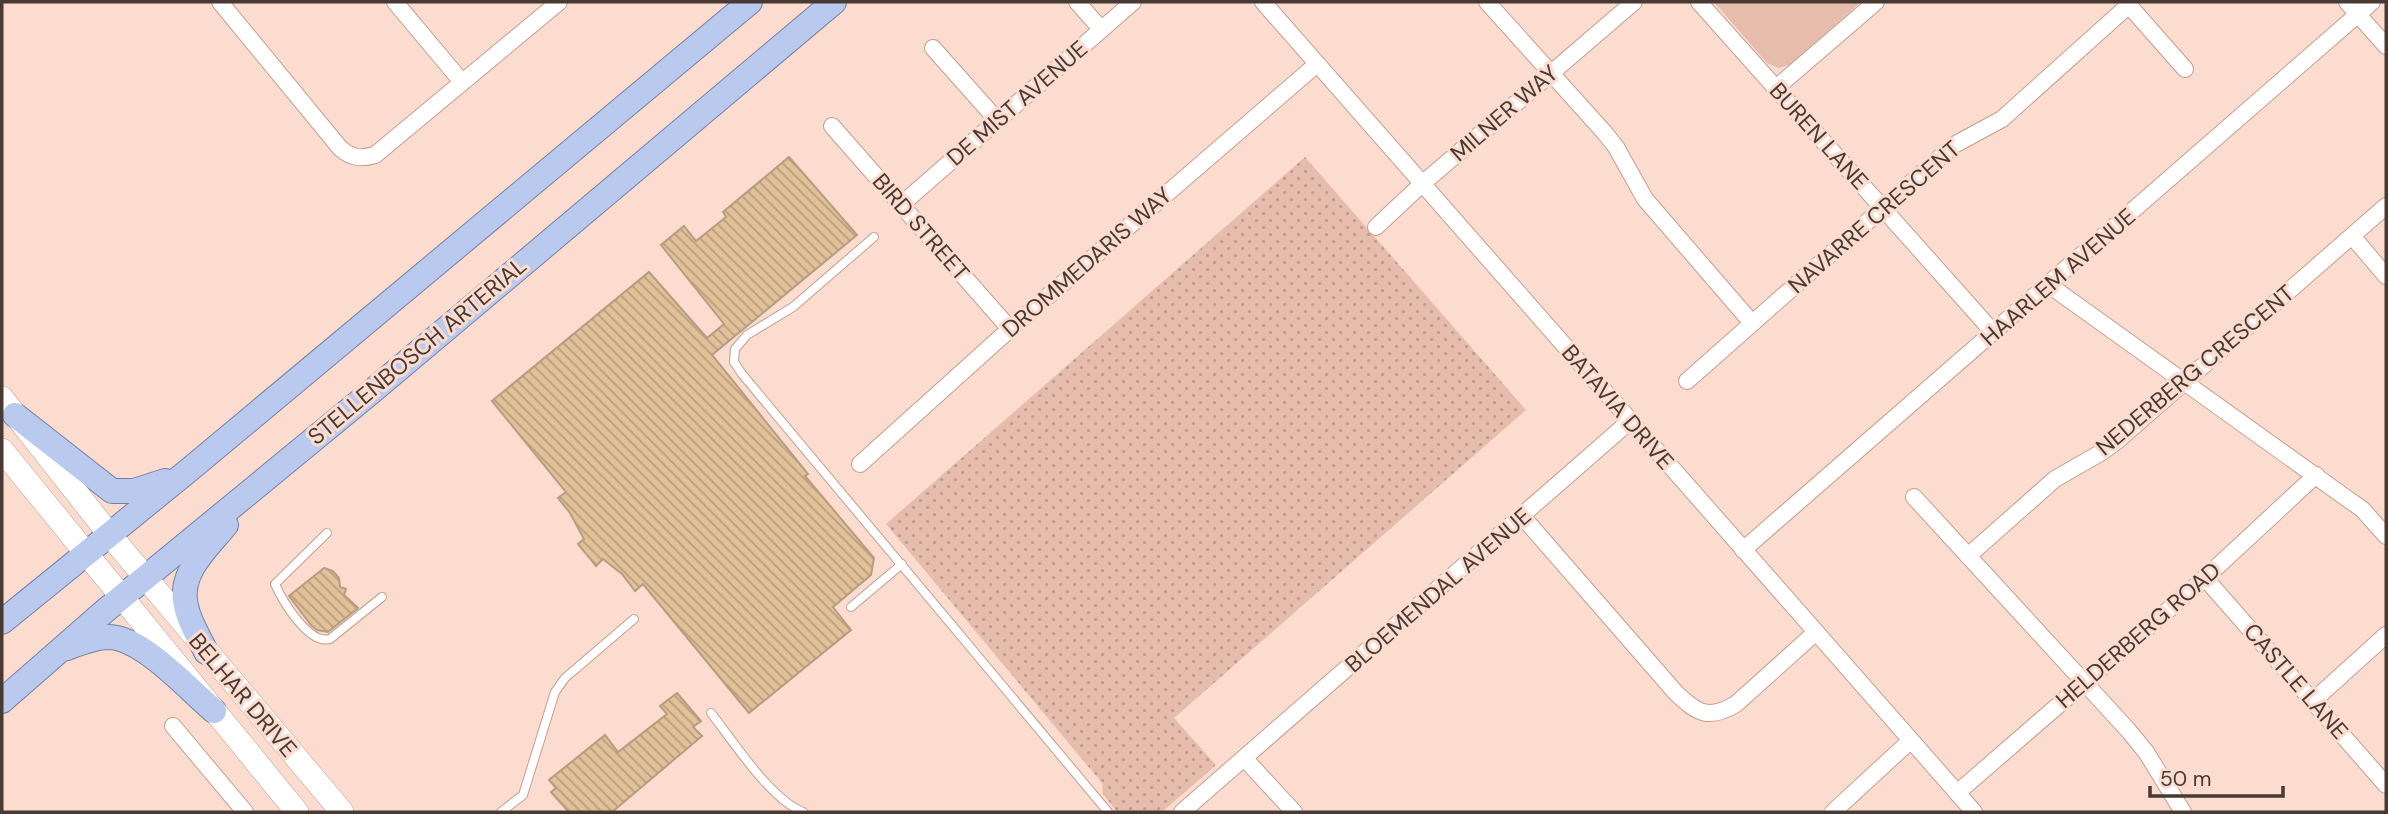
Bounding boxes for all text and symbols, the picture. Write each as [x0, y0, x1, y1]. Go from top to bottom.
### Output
street label: DE MIST AVENUE [940, 34, 1094, 172]
street label: MILNER WAY [1444, 58, 1564, 168]
street label: BUREN LANE [1763, 76, 1875, 196]
street label: NAVARRE CRESCENT [1782, 134, 1966, 300]
street label: BIRD STREET [866, 167, 976, 287]
street label: DROMMEDARIS WAY [996, 180, 1178, 344]
street label: HAARLEM AVENUE [1974, 201, 2142, 353]
street label: STELLENBOSCH ARTERIAL [301, 251, 533, 451]
street label: NEDERBERG CRESCENT [2090, 278, 2301, 462]
street label: BATAVIA DRIVE [1555, 338, 1681, 476]
street label: BLOEMENDAL AVENUE [1339, 501, 1537, 679]
street label: HELDERBERG ROAD [2049, 555, 2227, 715]
street label: CASTLE LANE [2237, 617, 2355, 745]
street label: BELHAR DRIVE [182, 627, 304, 763]
scale bar [2150, 754, 2283, 798]
text: 50 m [2160, 765, 2211, 793]

